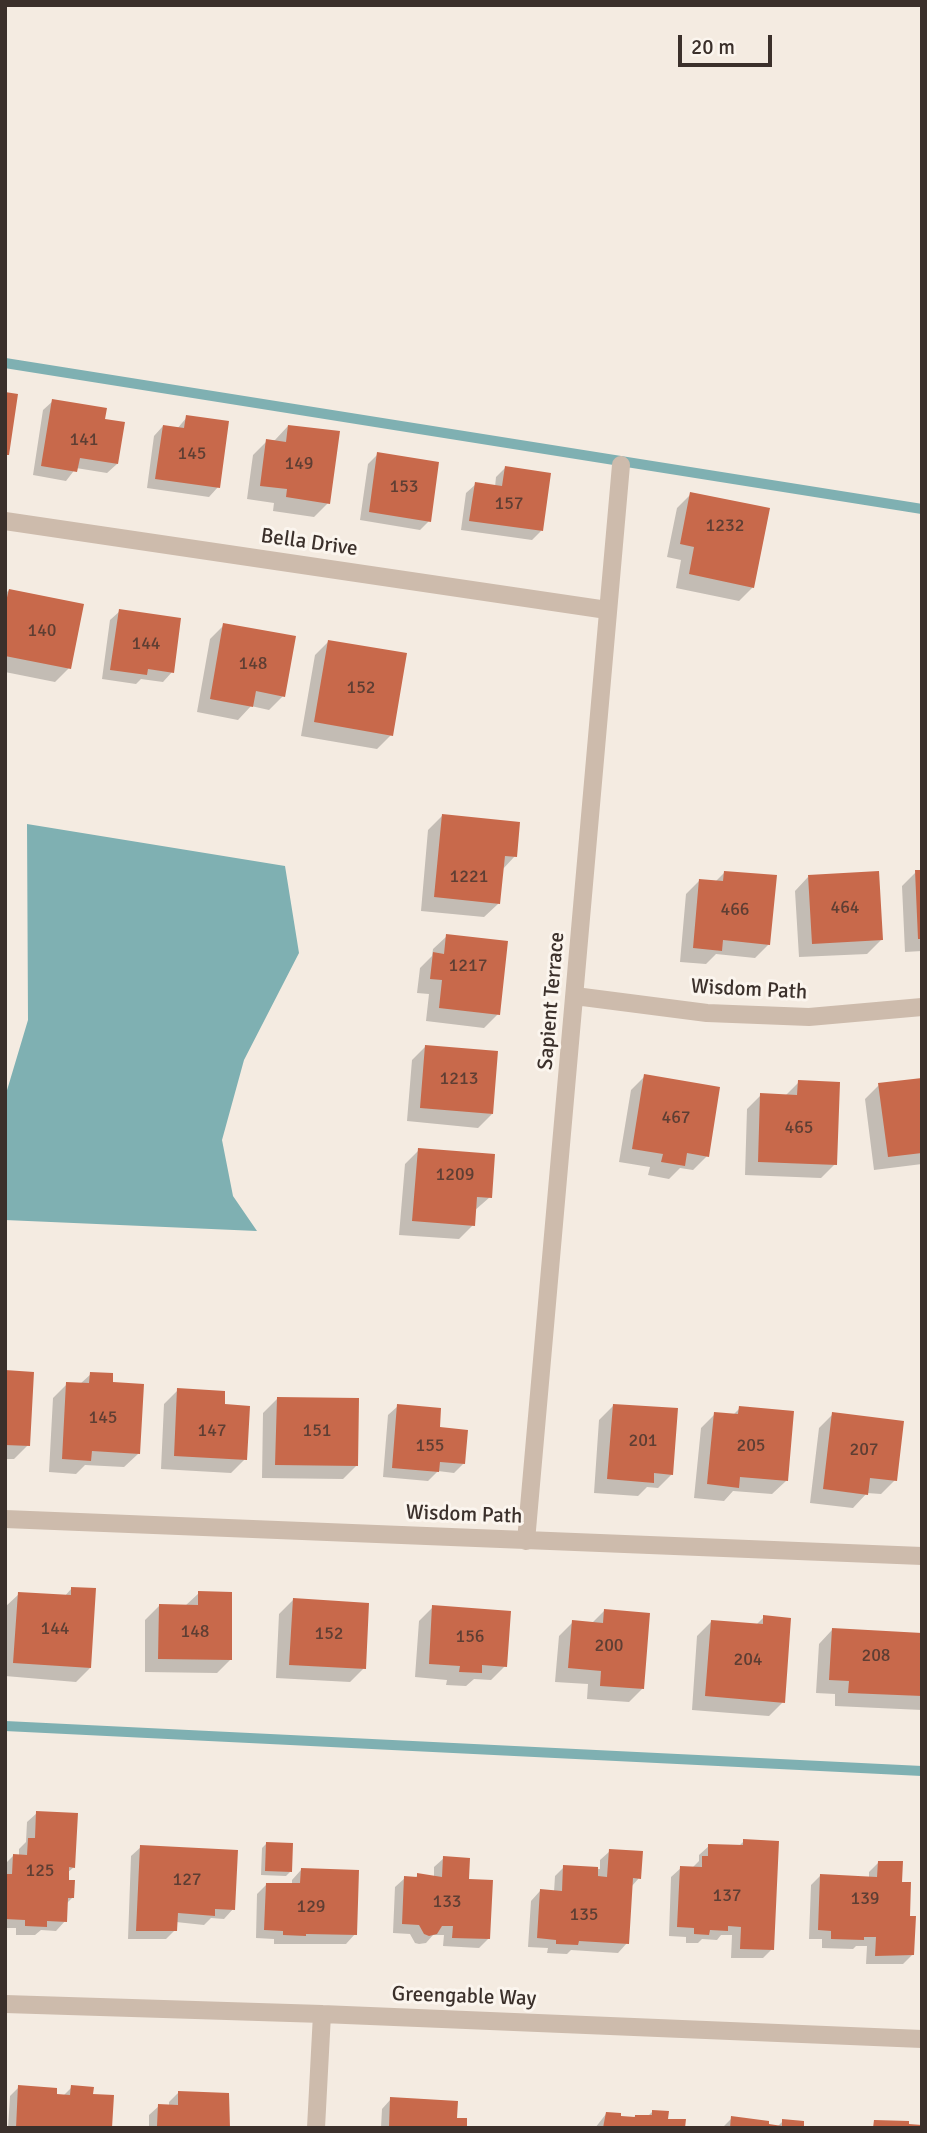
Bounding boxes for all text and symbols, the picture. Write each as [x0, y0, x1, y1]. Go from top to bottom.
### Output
scale bar [682, 21, 776, 65]
text: 20 m [691, 34, 735, 60]
house number: 141 [69, 429, 99, 451]
house number: 145 [177, 443, 207, 465]
house number: 149 [284, 453, 314, 475]
house number: 153 [389, 476, 419, 498]
house number: 157 [494, 493, 524, 515]
house number: 1232 [706, 515, 744, 537]
street label: Bella Drive [259, 524, 359, 562]
house number: 140 [27, 620, 57, 642]
house number: 144 [131, 633, 161, 655]
house number: 148 [238, 653, 268, 675]
house number: 152 [346, 677, 376, 699]
house number: 1221 [450, 866, 488, 888]
house number: 464 [830, 897, 860, 919]
house number: 466 [720, 899, 750, 921]
street label: Sapient Terrace [533, 931, 571, 1071]
house number: 1217 [449, 955, 487, 977]
street label: Wisdom Path [690, 974, 808, 1006]
house number: 1213 [440, 1068, 478, 1090]
house number: 467 [661, 1107, 691, 1129]
house number: 465 [784, 1117, 814, 1139]
house number: 1209 [436, 1164, 474, 1186]
house number: 145 [88, 1407, 118, 1429]
house number: 147 [197, 1420, 227, 1442]
house number: 151 [302, 1420, 332, 1442]
house number: 201 [628, 1430, 658, 1452]
house number: 155 [415, 1435, 445, 1457]
house number: 205 [736, 1435, 766, 1457]
house number: 207 [849, 1439, 879, 1461]
street label: Wisdom Path [405, 1500, 523, 1530]
house number: 144 [40, 1618, 70, 1640]
house number: 148 [180, 1621, 210, 1643]
house number: 152 [314, 1623, 344, 1645]
house number: 156 [455, 1626, 485, 1648]
house number: 200 [594, 1635, 624, 1657]
house number: 208 [861, 1645, 891, 1667]
house number: 204 [733, 1649, 763, 1671]
house number: 125 [25, 1860, 55, 1882]
house number: 127 [172, 1869, 202, 1891]
house number: 137 [712, 1885, 742, 1907]
house number: 139 [850, 1888, 880, 1910]
house number: 133 [432, 1891, 462, 1913]
house number: 129 [296, 1896, 326, 1918]
house number: 135 [569, 1904, 599, 1926]
street label: Greengable Way [391, 1982, 537, 2012]

